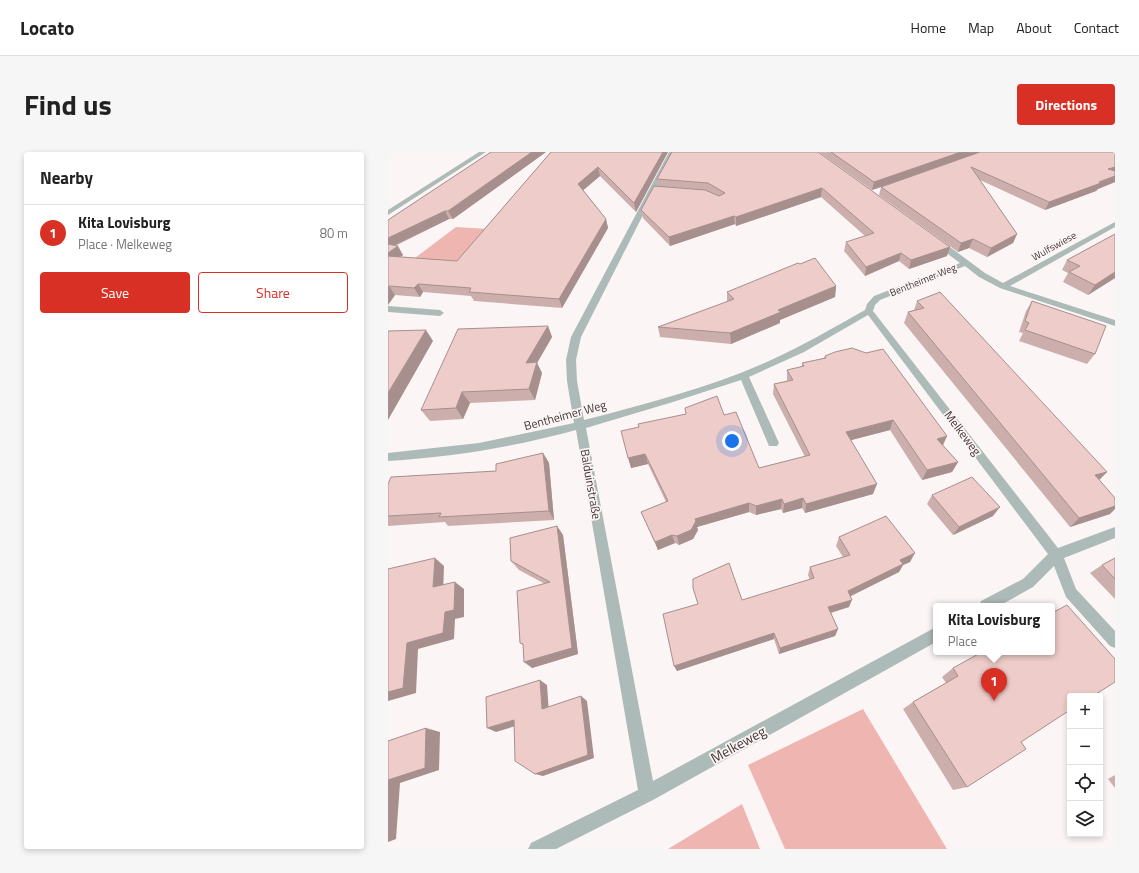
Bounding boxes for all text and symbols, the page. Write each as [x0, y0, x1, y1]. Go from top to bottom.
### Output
text: Locato [20, 13, 74, 42]
text: Home [911, 17, 946, 38]
text: Map [968, 17, 994, 38]
text: About [1016, 17, 1052, 38]
text: Contact [1074, 17, 1119, 38]
text: Find us [24, 83, 112, 126]
button: Directions [1017, 84, 1115, 125]
text: Nearby [40, 165, 93, 191]
text: Kita Lovisburg [78, 211, 171, 234]
text: 1 [49, 223, 57, 243]
text: 80 m [320, 223, 348, 243]
street label: Wulfswiese [1029, 228, 1079, 264]
text: Place · Melkeweg [78, 234, 172, 254]
street label: Bentheimer Weg [887, 260, 959, 300]
button: Save [40, 272, 190, 313]
button: Share [198, 272, 348, 313]
street label: Bentheimer Weg [522, 395, 608, 435]
street label: Melkeweg [940, 407, 986, 459]
your location [722, 431, 742, 451]
street label: Balduinstraße [575, 447, 607, 521]
popup [933, 603, 1055, 655]
text: Kita Lovisburg [948, 608, 1040, 631]
text: Place [948, 631, 977, 651]
pin: 1 [981, 668, 1007, 701]
map controls [1067, 693, 1103, 837]
button: + [1067, 693, 1103, 729]
street label: Melkeweg [707, 720, 769, 768]
button: − [1067, 729, 1103, 765]
button: locate [1067, 765, 1103, 801]
button: layers [1067, 801, 1103, 837]

